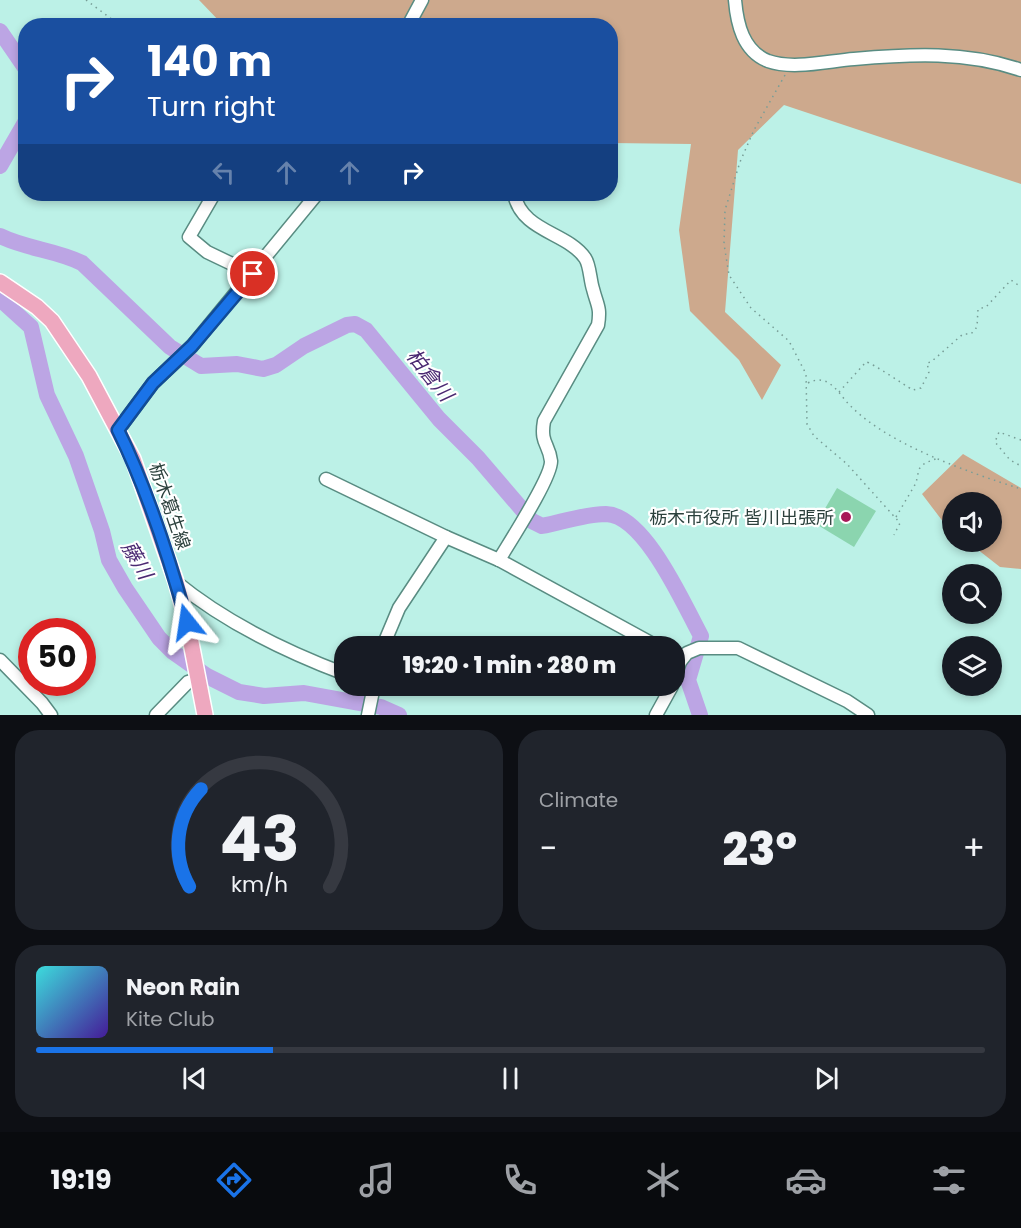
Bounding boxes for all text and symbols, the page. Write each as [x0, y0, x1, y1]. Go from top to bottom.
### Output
text: 140 m [147, 32, 272, 91]
icon: right [48, 42, 126, 120]
text: Turn right [147, 88, 276, 125]
icon: left [207, 156, 240, 189]
icon: ahead [270, 156, 303, 189]
icon: ahead [333, 156, 366, 189]
icon: right [396, 156, 429, 189]
pin [227, 248, 278, 299]
icon: arrive [236, 257, 269, 290]
water label: 柏倉川 [400, 343, 461, 409]
street label: 栃木葛生線 [144, 459, 196, 553]
map controls [942, 492, 1002, 696]
button: sound [942, 492, 1002, 552]
place label: 栃木市役所 皆川出張所 [649, 505, 834, 530]
marker: 栃木市役所 皆川出張所 [839, 510, 853, 524]
water label: 藤川 [115, 536, 160, 586]
button: search [942, 564, 1002, 624]
position arrow [155, 590, 219, 654]
speed limit sign: 50 [18, 618, 96, 696]
button: layers [942, 636, 1002, 696]
text: 19:20 · 1 min · 280 m [403, 650, 616, 681]
text: Climate [539, 786, 618, 814]
text: 43 [219, 795, 299, 883]
text: 23° [722, 818, 797, 881]
text: − [539, 825, 557, 872]
text: + [962, 825, 985, 872]
text: km/h [230, 869, 288, 900]
text: Neon Rain [126, 972, 240, 1003]
text: Kite Club [126, 1005, 215, 1033]
icon: previous [178, 1062, 211, 1095]
icon: pause [494, 1062, 527, 1095]
icon: next [810, 1062, 843, 1095]
icon: directions [213, 1159, 255, 1201]
icon: music [356, 1159, 398, 1201]
icon: phone [499, 1159, 541, 1201]
icon: climate [642, 1159, 684, 1201]
icon: car [785, 1159, 827, 1201]
icon: filters [928, 1159, 970, 1201]
text: 19:19 [51, 1161, 112, 1198]

